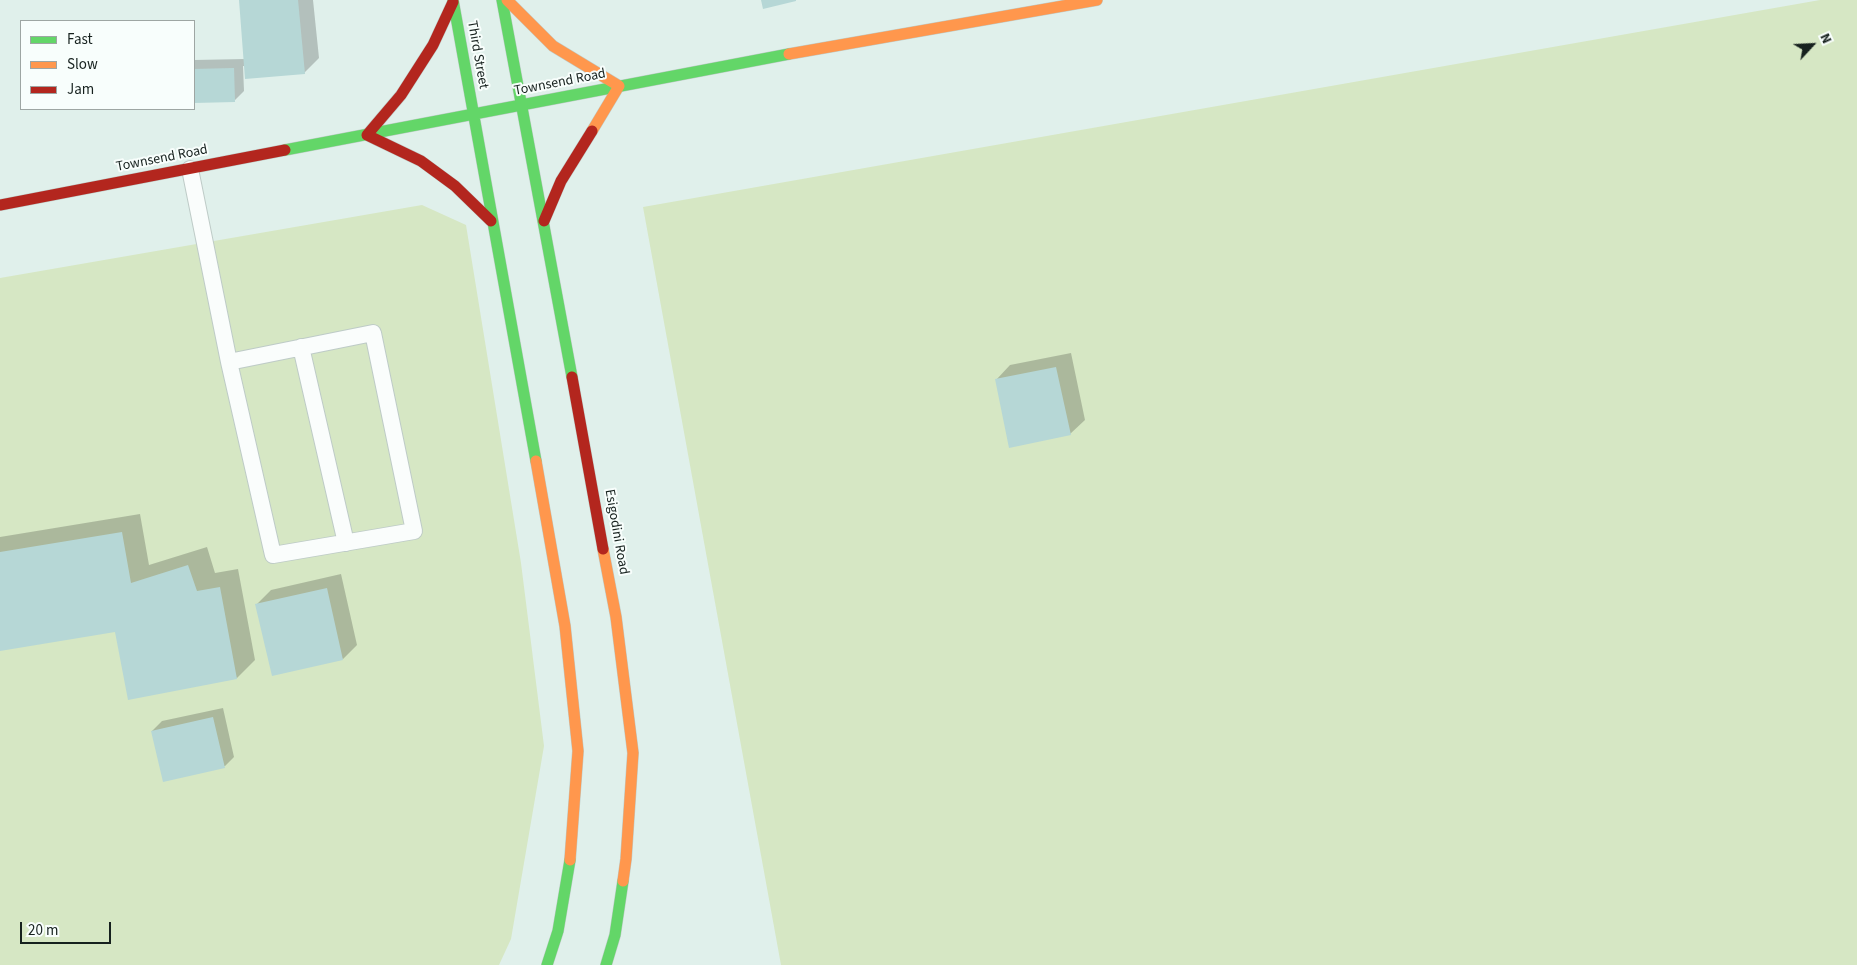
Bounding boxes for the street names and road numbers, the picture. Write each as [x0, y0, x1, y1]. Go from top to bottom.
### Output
street label: Third Street [463, 20, 491, 90]
street label: Townsend Road [513, 66, 607, 100]
street label: Townsend Road [115, 142, 209, 176]
street label: Esigodini Road [600, 488, 632, 576]

